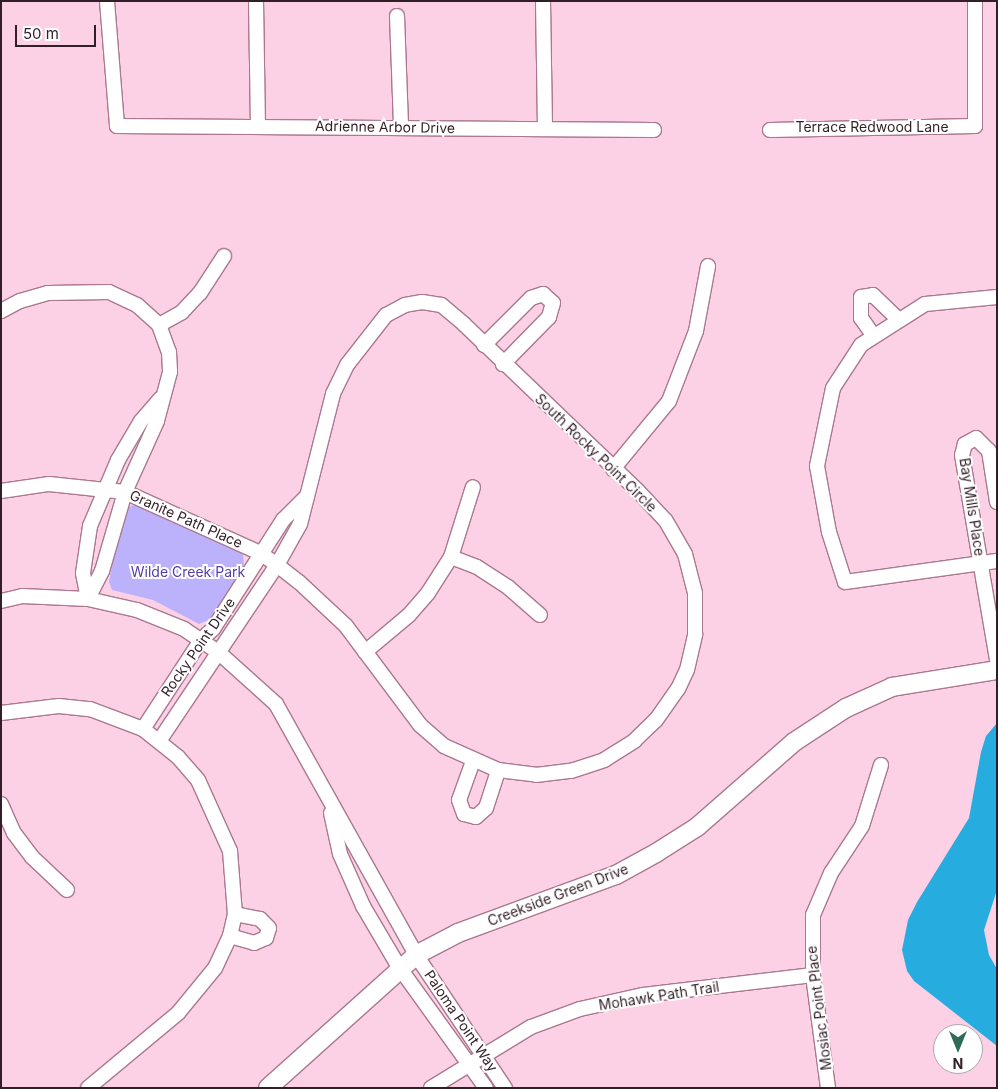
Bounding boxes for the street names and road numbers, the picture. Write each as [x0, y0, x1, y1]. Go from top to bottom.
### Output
street label: Adrienne Arbor Drive [315, 117, 455, 137]
street label: Terrace Redwood Lane [795, 119, 949, 135]
street label: South Rocky Point Circle [532, 390, 660, 516]
street label: Bay Mills Place [956, 457, 988, 557]
street label: Granite Path Place [127, 487, 245, 551]
street label: Rocky Point Drive [158, 594, 238, 700]
street label: Creekside Green Drive [485, 860, 631, 930]
street label: Mosiac Point Place [803, 945, 835, 1071]
street label: Paloma Point Way [421, 967, 501, 1075]
street label: Mohawk Path Trail [597, 978, 721, 1014]

